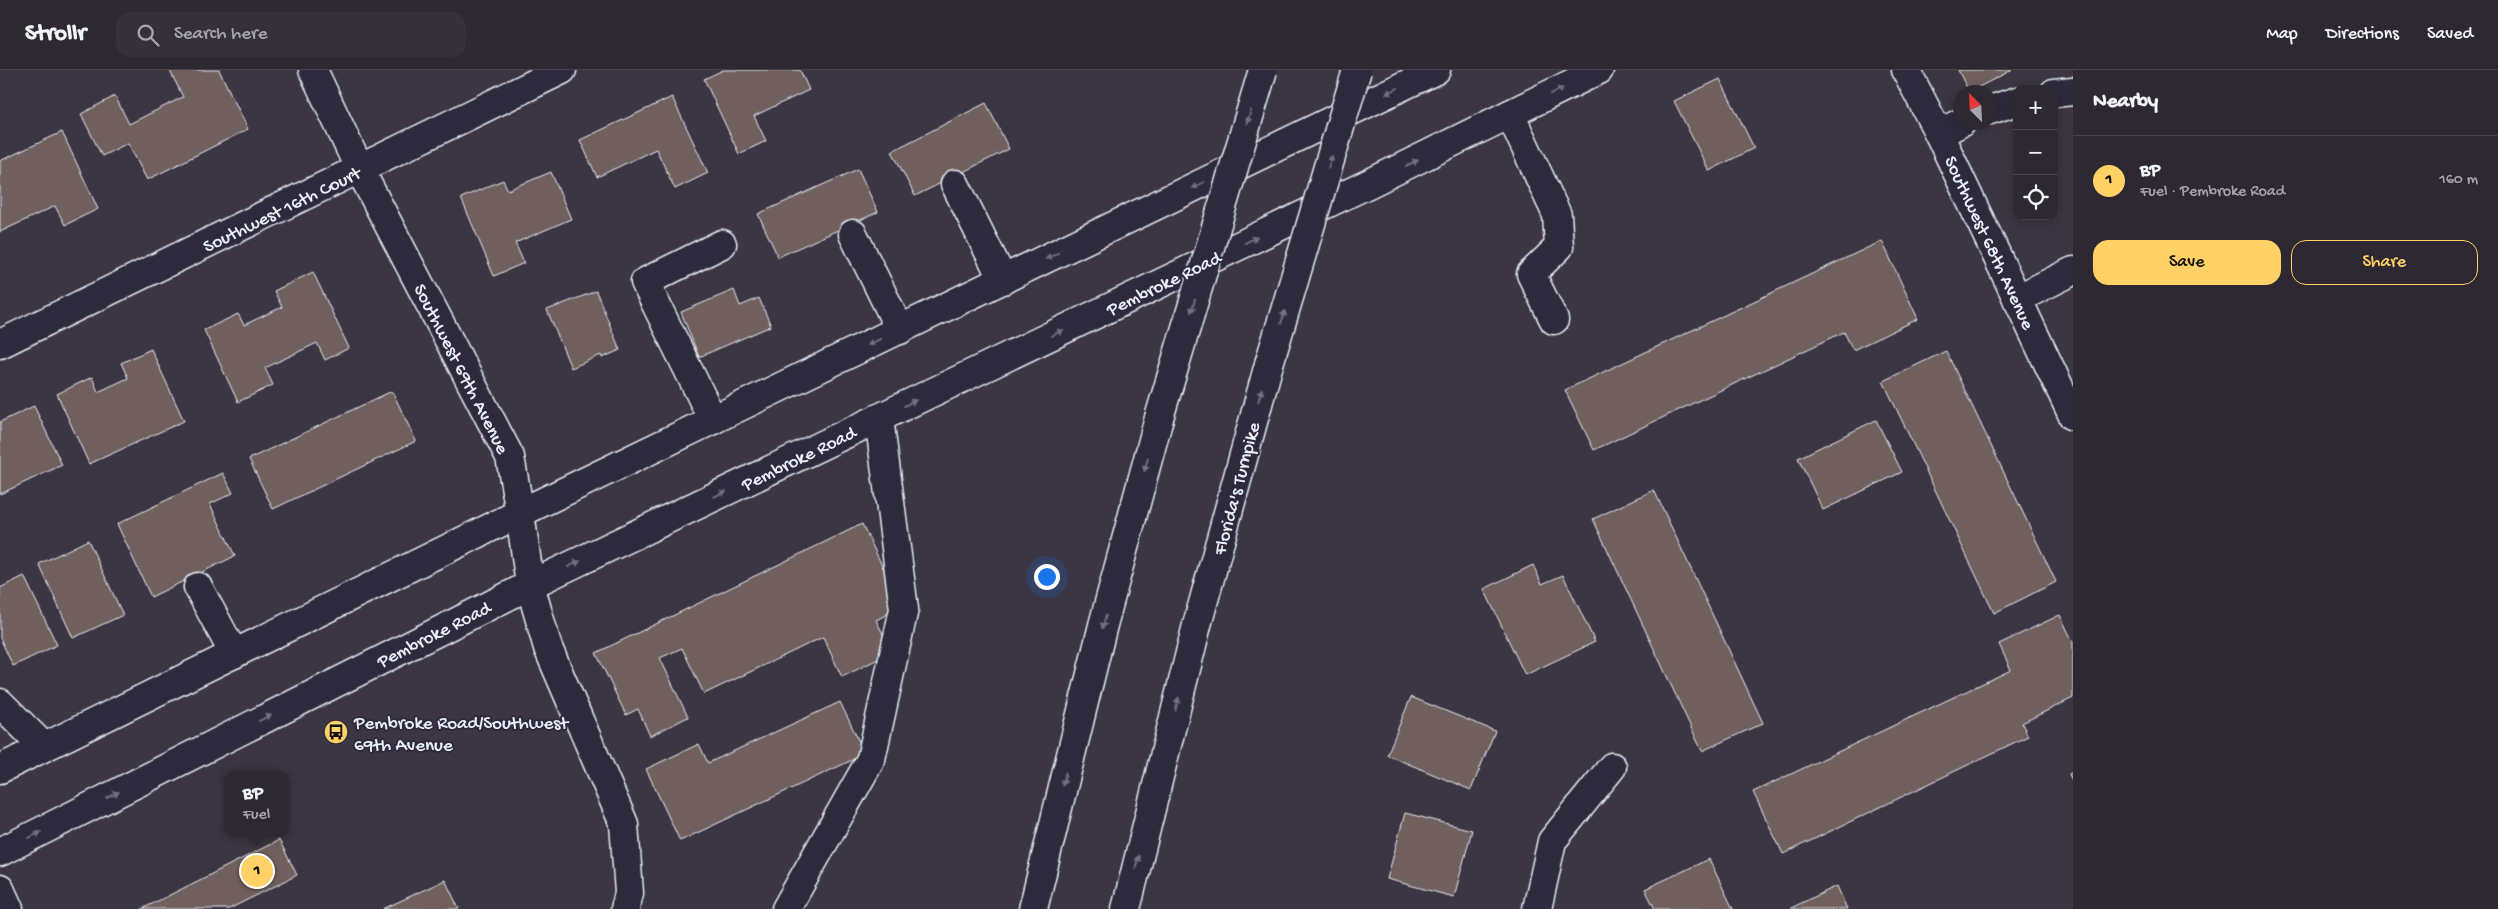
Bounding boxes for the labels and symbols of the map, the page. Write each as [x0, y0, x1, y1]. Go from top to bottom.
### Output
north arrow [1953, 85, 1998, 130]
one-way arrow [1385, 87, 1399, 95]
one-way arrow [1550, 87, 1564, 95]
one-way arrow [1245, 109, 1253, 124]
street label: Southwest 68th Avenue [1937, 153, 2038, 334]
one-way arrow [1326, 154, 1334, 169]
one-way arrow [1404, 159, 1419, 167]
street label: Southwest 16th Court [200, 162, 367, 259]
one-way arrow [1191, 181, 1205, 189]
one-way arrow [1244, 236, 1258, 244]
street label: Pembroke Road [1103, 247, 1227, 323]
one-way arrow [1045, 252, 1059, 260]
street label: Southwest 69th Avenue [407, 281, 513, 459]
one-way arrow [1188, 299, 1196, 314]
one-way arrow [1279, 310, 1287, 325]
one-way arrow [1050, 329, 1064, 337]
one-way arrow [867, 338, 881, 346]
one-way arrow [1257, 387, 1265, 402]
one-way arrow [903, 399, 918, 407]
street label: Florida's Turnpike [1209, 420, 1267, 559]
street label: Pembroke Road [738, 422, 862, 498]
one-way arrow [1142, 457, 1150, 472]
one-way arrow [713, 490, 727, 498]
one-way arrow [566, 560, 581, 568]
your location [1034, 564, 1060, 590]
street label: Pembroke Road [373, 597, 497, 675]
one-way arrow [1100, 614, 1108, 629]
one-way arrow [1173, 697, 1181, 712]
place label: Pembroke Road/Southwest 69th Avenue [353, 713, 570, 758]
one-way arrow [258, 714, 272, 722]
bus stop icon: Pembroke Road/Southwest 69th Avenue [323, 719, 349, 745]
one-way arrow [1060, 772, 1068, 787]
one-way arrow [106, 791, 120, 799]
one-way arrow [27, 830, 42, 839]
pin: 1 [241, 852, 273, 890]
one-way arrow [1133, 854, 1141, 869]

